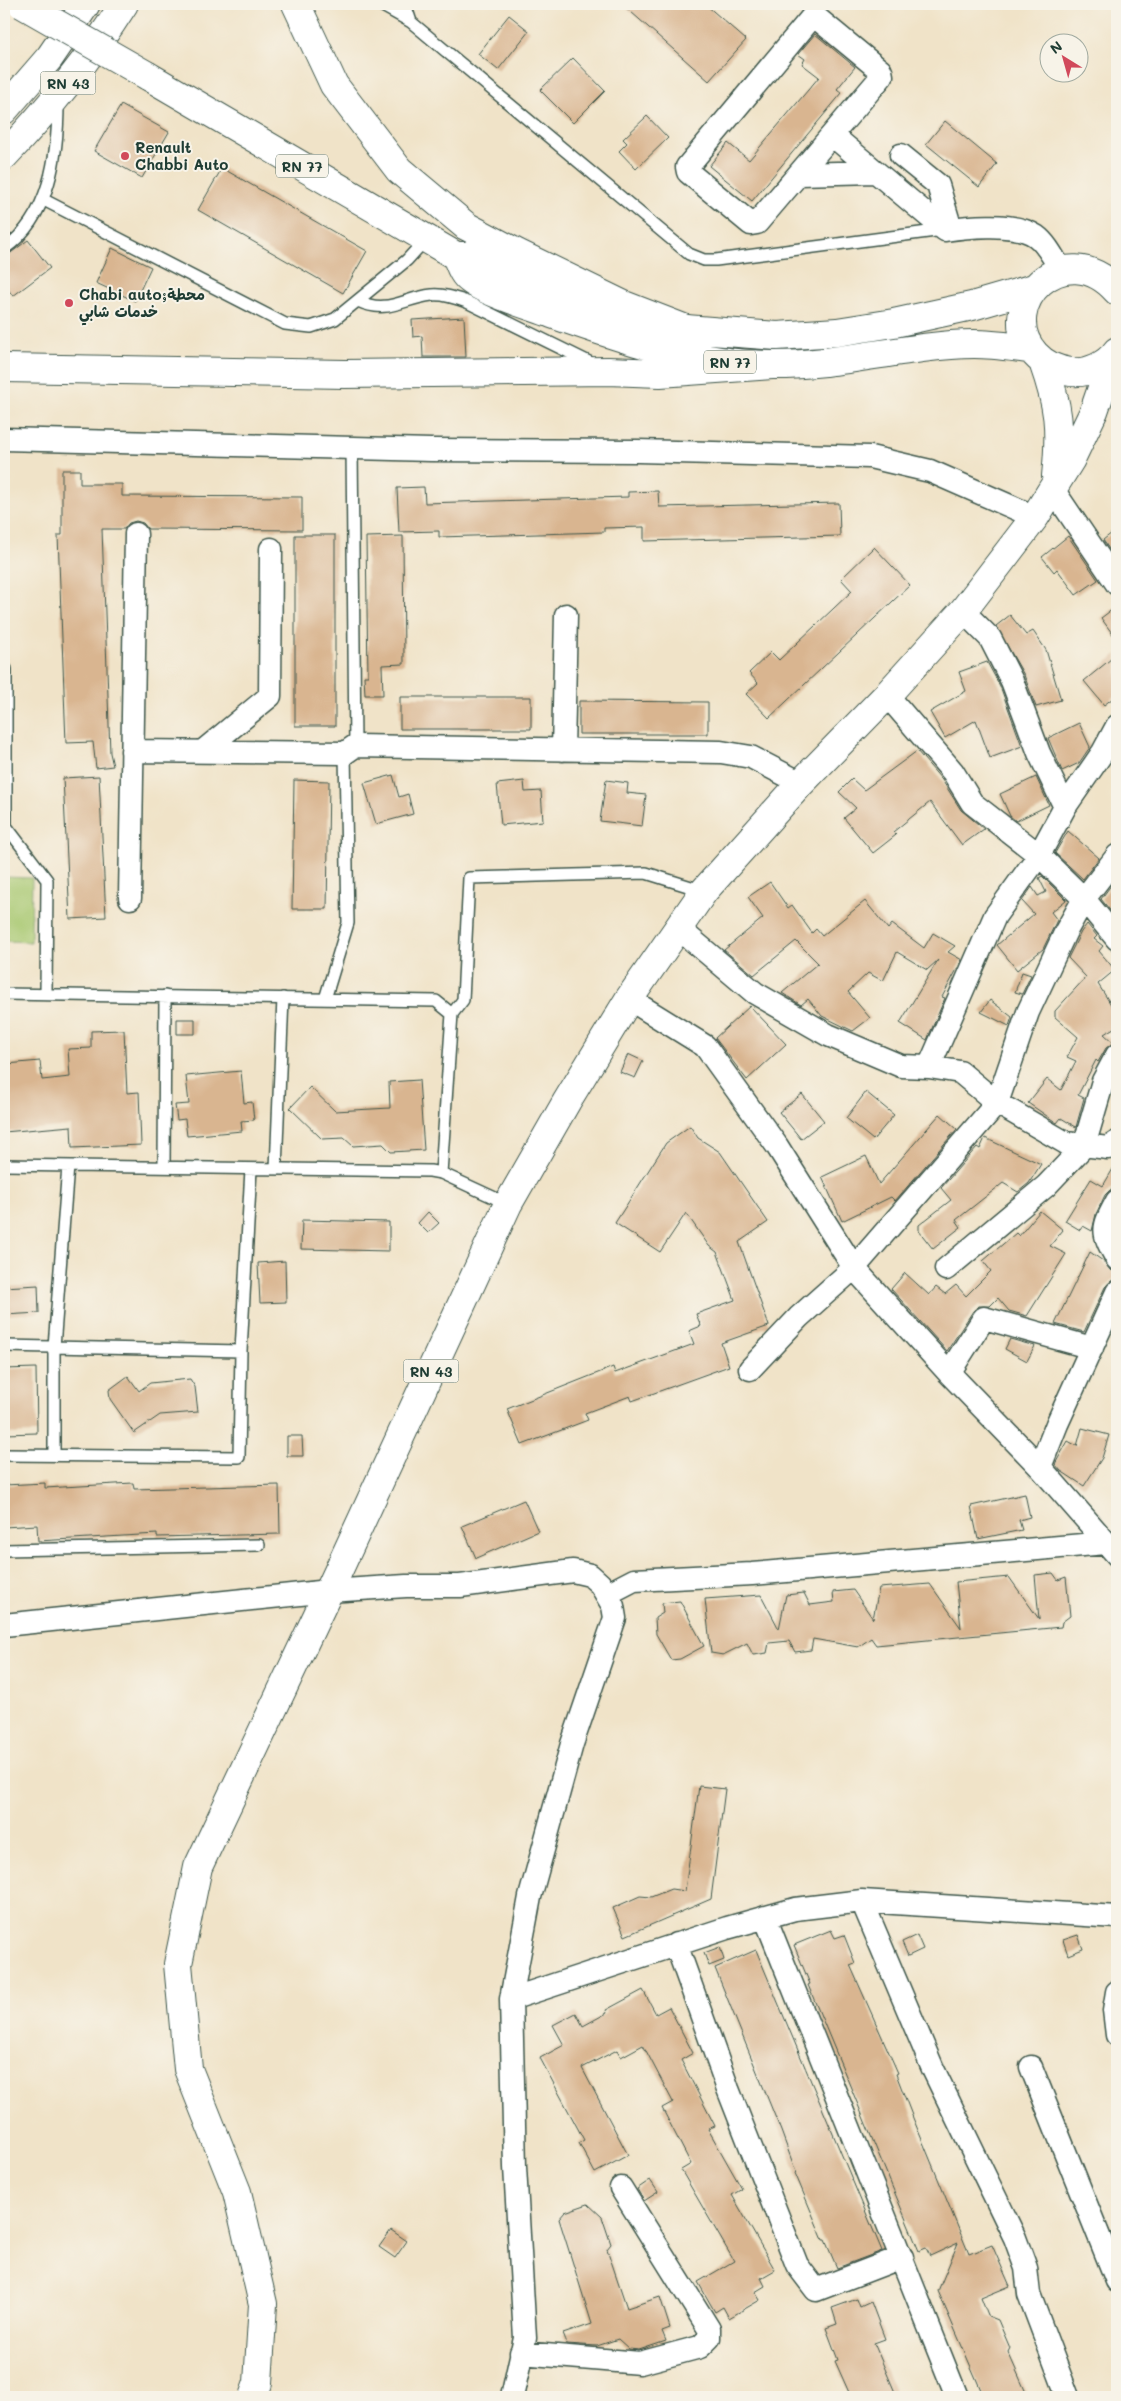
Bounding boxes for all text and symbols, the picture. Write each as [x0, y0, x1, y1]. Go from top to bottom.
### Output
north arrow [1038, 32, 1088, 82]
text: N [1046, 36, 1066, 58]
road number: RN 43 [40, 72, 96, 95]
place label: Renault Chabbi Auto [135, 137, 228, 174]
marker: Renault Chabbi Auto [119, 150, 131, 162]
road number: RN 77 [276, 154, 328, 178]
place label: Chabi auto;محطة خدمات شابي [79, 284, 205, 326]
marker: Chabi auto;محطة خدمات شابي [63, 297, 75, 309]
road number: RN 77 [704, 351, 756, 374]
road number: RN 43 [404, 1360, 458, 1382]

